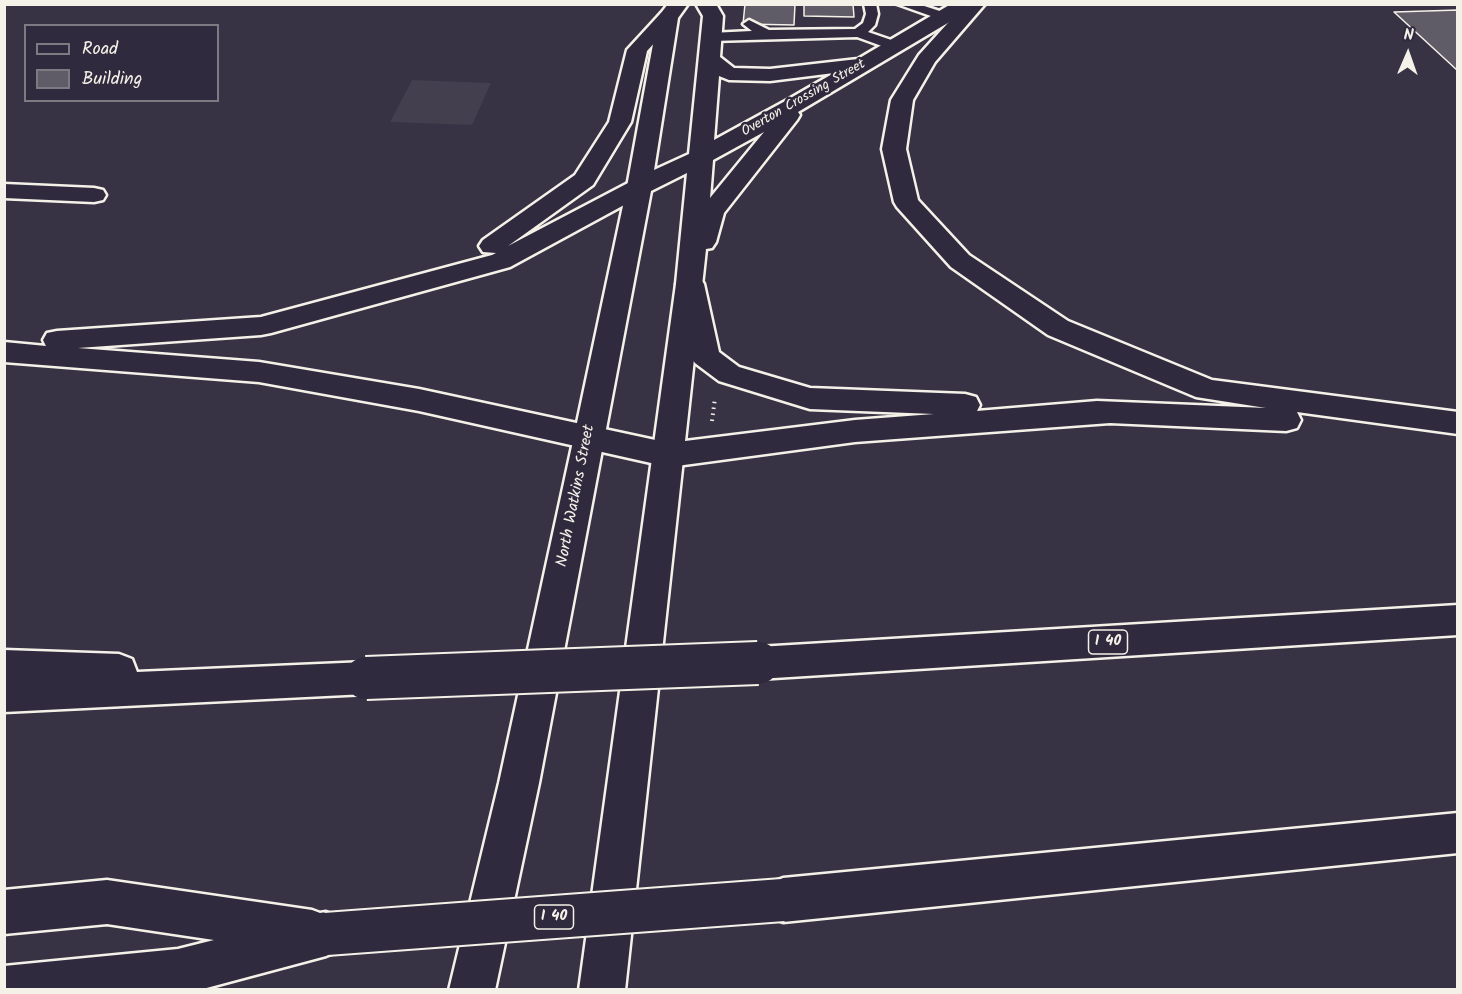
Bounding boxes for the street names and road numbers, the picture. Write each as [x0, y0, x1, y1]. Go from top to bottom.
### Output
street label: Overton Crossing Street [739, 57, 869, 141]
street label: North Watkins Street [554, 423, 600, 569]
road number: I 40 [1088, 630, 1128, 654]
road number: I 40 [534, 905, 574, 929]

